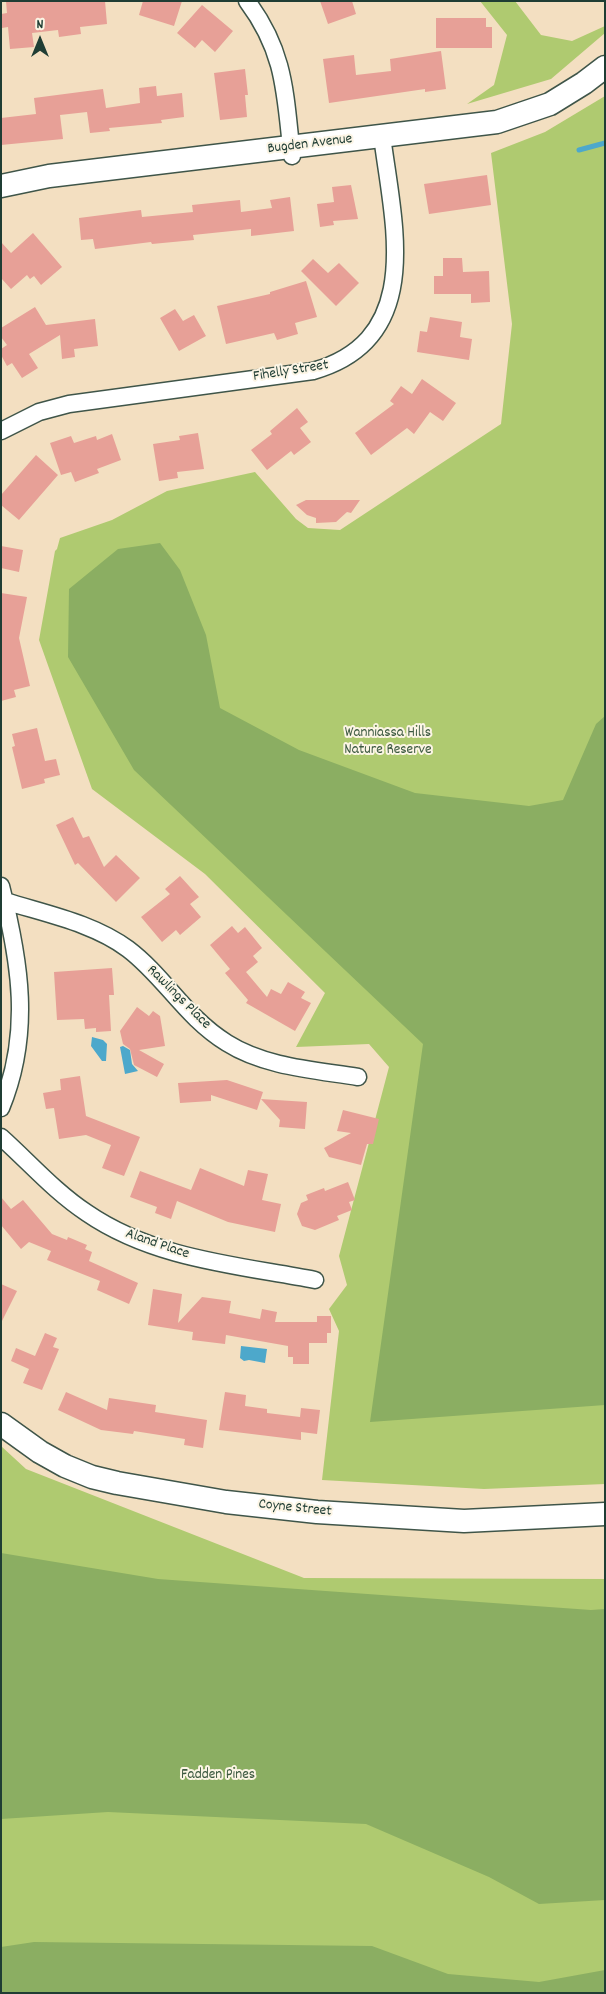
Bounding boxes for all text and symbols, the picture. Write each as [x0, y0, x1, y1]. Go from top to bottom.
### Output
north arrow [15, 15, 65, 65]
text: N [37, 15, 43, 35]
street label: Bugden Avenue [267, 131, 353, 159]
street label: Fihelly Street [252, 357, 330, 387]
park label: Wanniassa Hills Nature Reserve [344, 725, 432, 760]
street label: Rawlings Place [142, 962, 214, 1034]
street label: Aland Place [123, 1226, 191, 1264]
street label: Coyne Street [257, 1496, 333, 1522]
park label: Fadden Pines [181, 1767, 255, 1785]

